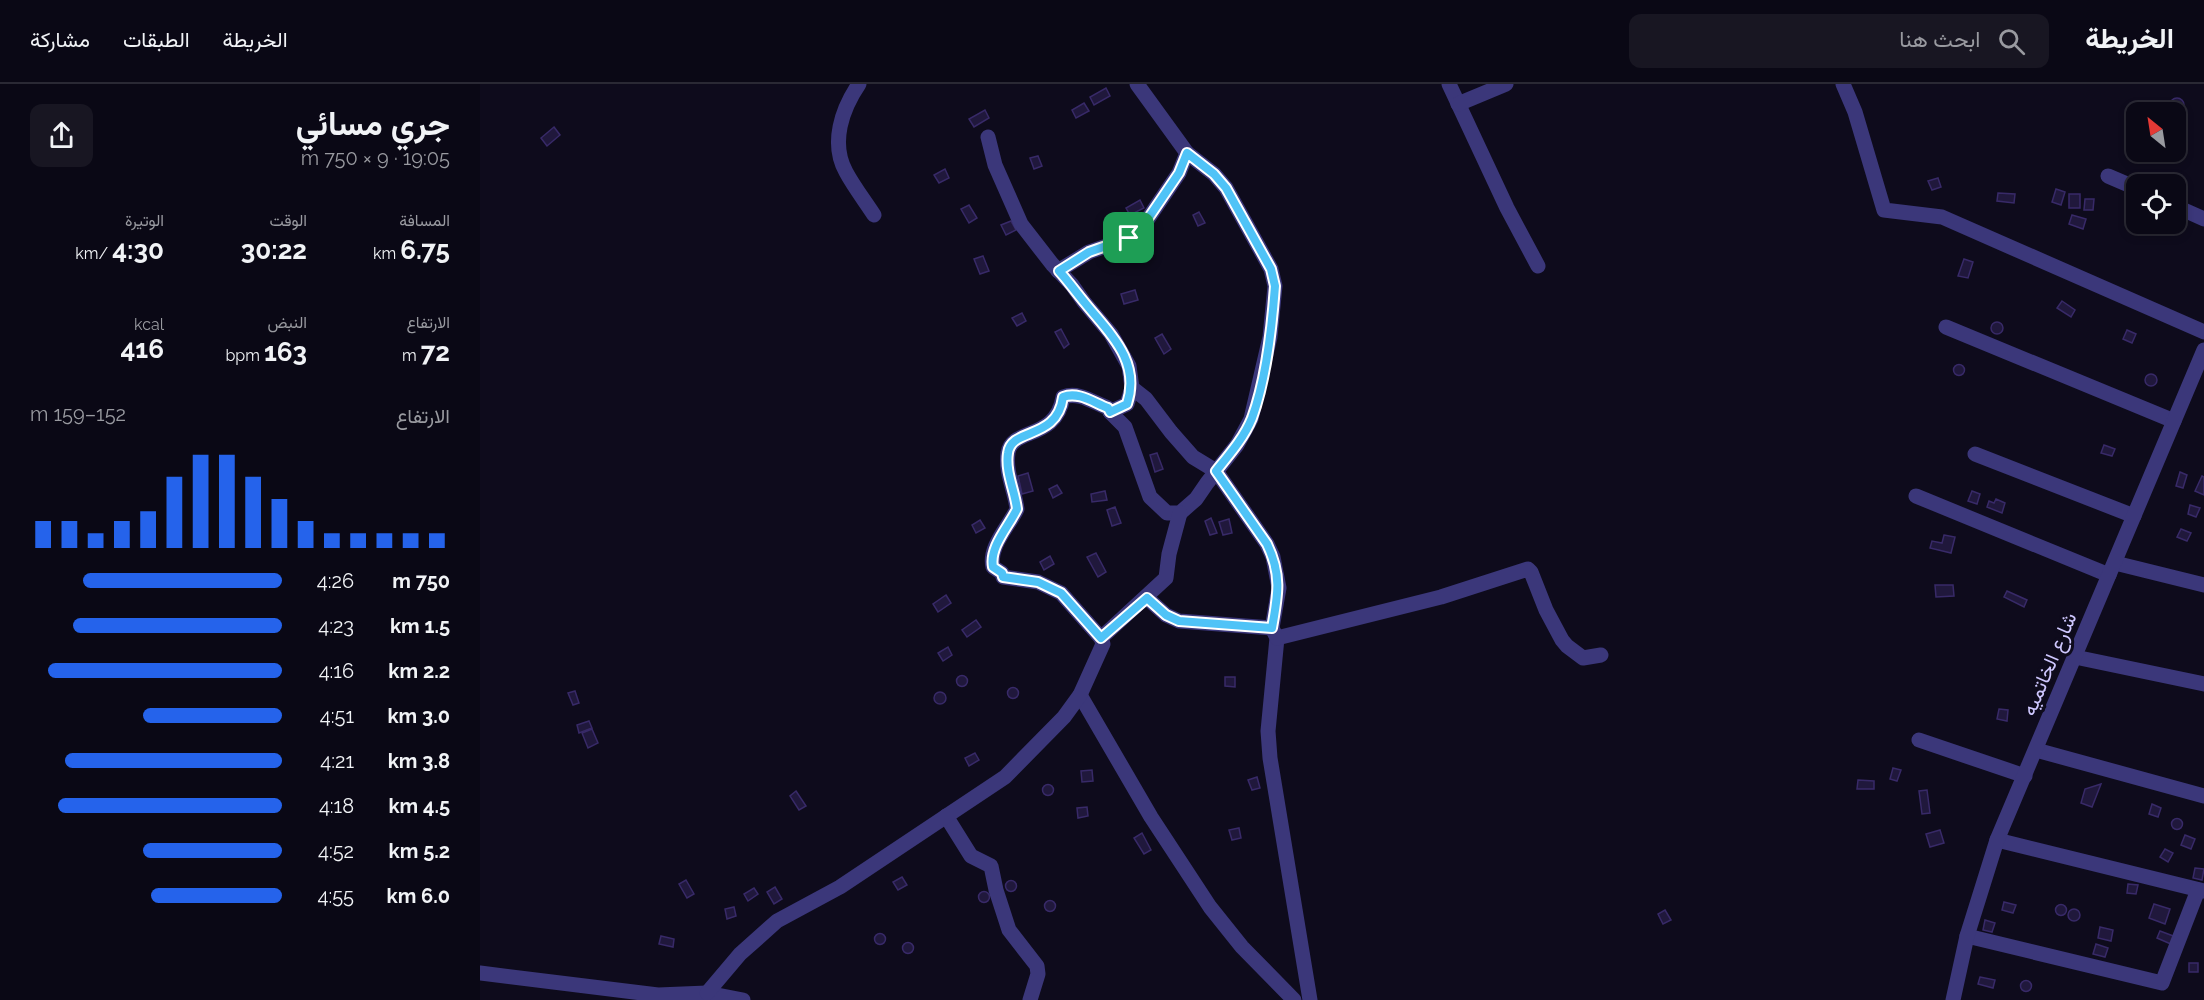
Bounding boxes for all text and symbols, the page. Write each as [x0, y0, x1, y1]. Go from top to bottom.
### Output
search box [1629, 14, 2049, 68]
text: الخريطة [2085, 22, 2174, 55]
icon: search [1995, 25, 2028, 58]
text: ابحث هنا [1899, 26, 1980, 52]
text: مشاركة [30, 27, 90, 52]
text: الطبقات [123, 27, 190, 52]
text: الخريطة [223, 27, 288, 52]
north arrow [2126, 102, 2186, 162]
map controls [2126, 102, 2186, 234]
button: share [30, 104, 93, 167]
text: جري مسائي [296, 104, 450, 143]
text: 19:05 · 9 × 750 m [301, 146, 450, 170]
button: locate [2126, 174, 2186, 234]
text: الوتيرة [125, 211, 164, 230]
text: الوقت [269, 211, 307, 230]
text: المسافة [399, 211, 450, 230]
pin [1103, 212, 1154, 263]
icon: arrive [1112, 221, 1145, 254]
text: 4:30 [112, 235, 164, 265]
text: 30:22 [241, 235, 307, 265]
text: 6.75 [400, 235, 450, 265]
text: /km [75, 244, 112, 263]
text: km [373, 244, 400, 263]
text: النبض [267, 313, 307, 332]
text: الارتفاع [407, 313, 450, 332]
text: kcal [134, 315, 164, 334]
text: 416 [121, 334, 164, 364]
text: 163 [264, 337, 307, 367]
text: 72 [421, 337, 450, 367]
text: bpm [225, 346, 264, 365]
text: m [402, 346, 421, 365]
text: 152–159 m [30, 402, 126, 426]
text: الارتفاع [396, 404, 450, 428]
text: 4:26 [317, 569, 354, 593]
text: 750 m [392, 569, 450, 593]
street label: شارع الخاتميه [2016, 609, 2083, 720]
text: 4:23 [318, 614, 354, 638]
text: 1.5 km [390, 614, 450, 638]
text: 4:16 [319, 659, 354, 683]
text: 2.2 km [388, 659, 450, 683]
text: 4:51 [320, 704, 354, 728]
text: 3.0 km [387, 704, 450, 728]
text: 4:21 [320, 749, 354, 773]
text: 3.8 km [388, 749, 450, 773]
text: 4:18 [319, 794, 354, 818]
text: 4.5 km [388, 794, 450, 818]
text: 4:52 [318, 839, 354, 863]
text: 5.2 km [389, 839, 450, 863]
text: 4:55 [318, 884, 354, 908]
text: 6.0 km [386, 884, 450, 908]

